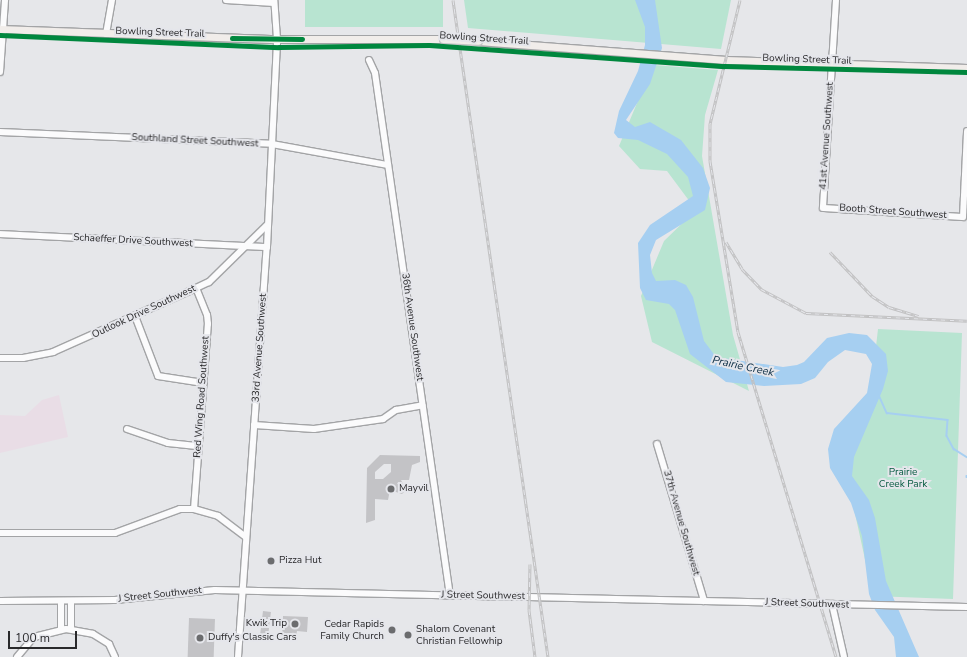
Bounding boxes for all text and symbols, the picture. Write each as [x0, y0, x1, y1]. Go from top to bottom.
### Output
street label: Bowling Street Trail [115, 25, 205, 41]
street label: Bowling Street Trail [439, 30, 529, 48]
street label: Bowling Street Trail [762, 52, 852, 68]
street label: 41st Avenue Southwest [817, 82, 837, 190]
street label: Southland Street Southwest [131, 132, 259, 150]
street label: Booth Street Southwest [839, 202, 947, 222]
street label: Schaeffer Drive Southwest [73, 232, 193, 250]
street label: 36th Avenue Southwest [398, 272, 426, 382]
street label: Outlook Drive Southwest [90, 283, 198, 341]
street label: 33rd Avenue Southwest [250, 293, 270, 403]
street label: Red Wing Road Southwest [192, 336, 212, 458]
water label: Prairie Creek [711, 354, 775, 380]
park label: Prairie Creek Park [879, 466, 927, 490]
street label: 37th Avenue Southwest [660, 469, 702, 577]
place label: Mayvil [399, 483, 429, 495]
marker: Mayvil [386, 484, 396, 494]
place label: Pizza Hut [279, 555, 321, 567]
marker: Pizza Hut [266, 556, 276, 566]
street label: J Street Southwest [118, 585, 202, 605]
street label: J Street Southwest [441, 589, 525, 603]
street label: J Street Southwest [765, 597, 849, 611]
place label: Kwik Trip [246, 618, 287, 630]
place label: Cedar Rapids Family Church [320, 618, 384, 642]
marker: Kwik Trip [290, 619, 300, 629]
scale bar [10, 623, 79, 649]
place label: Shalom Covenant Christian Fellowhip [416, 623, 503, 646]
marker: Cedar Rapids Family Church [387, 625, 397, 635]
text: 100 m [15, 630, 50, 646]
marker: Shalom Covenant Christian Fellowhip [403, 630, 413, 640]
place label: Duffy's Classic Cars [208, 632, 297, 644]
marker: Duffy's Classic Cars [195, 633, 205, 643]

